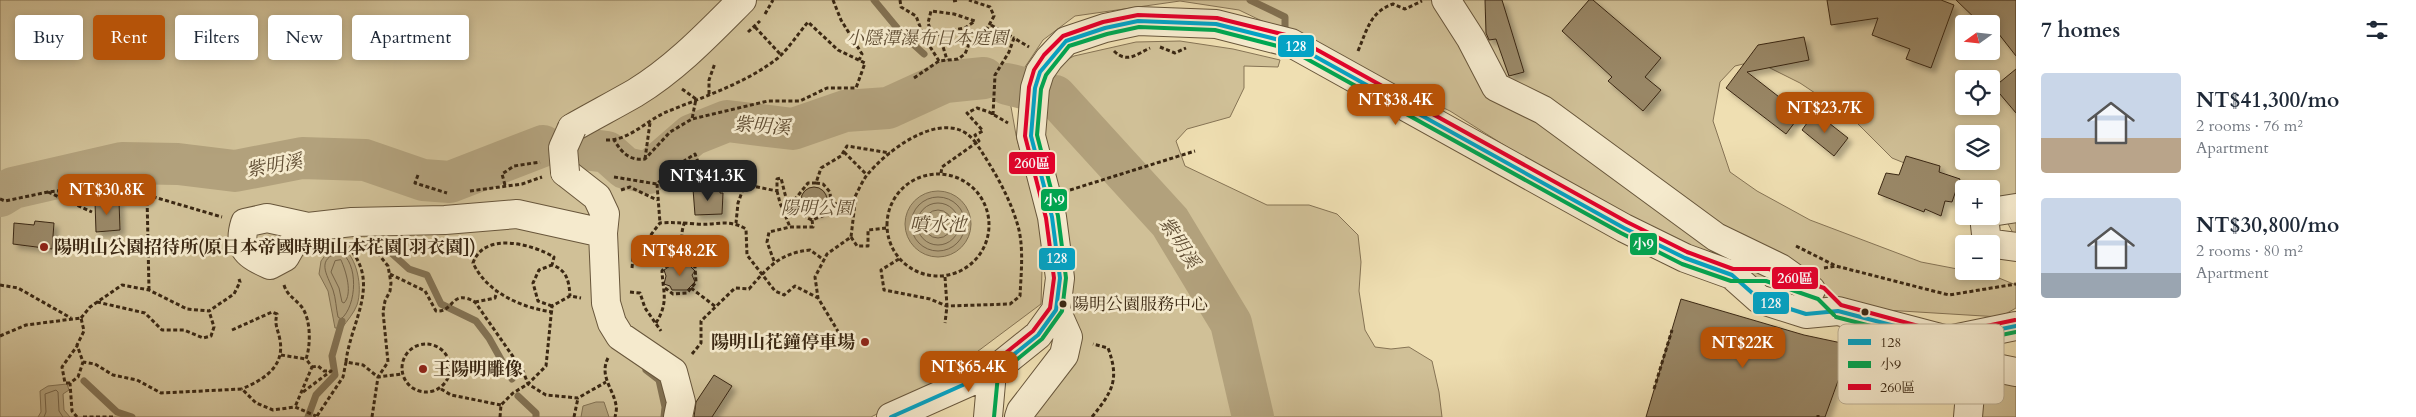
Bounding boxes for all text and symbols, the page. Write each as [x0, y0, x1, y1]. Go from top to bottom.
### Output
chip: Buy [15, 15, 83, 60]
chip: Rent [93, 15, 165, 60]
chip: Filters [175, 15, 258, 60]
chip: New [268, 15, 342, 60]
chip: Apartment [352, 15, 469, 60]
north arrow [1955, 15, 2000, 60]
map controls [1955, 15, 2000, 280]
text: 7 homes [2041, 16, 2120, 45]
icon: filters [2363, 16, 2391, 44]
park label: 小隱潭瀑布日本庭園 [846, 26, 1011, 51]
line badge: 128 [1277, 34, 1315, 58]
text: 128 [1285, 37, 1307, 56]
button: locate [1955, 70, 2000, 115]
pin: NT$38.4K [1344, 84, 1448, 126]
text: NT$41,300/mo [2196, 86, 2339, 115]
text: NT$38.4K [1358, 89, 1434, 111]
pin: NT$23.7K [1773, 92, 1877, 134]
icon: home [2081, 93, 2141, 153]
text: NT$23.7K [1787, 97, 1863, 119]
water label: 紫明溪 [733, 111, 793, 141]
text: 2 rooms · 76 m² [2196, 115, 2303, 137]
button: layers [1955, 125, 2000, 170]
text: Apartment [2196, 137, 2269, 159]
water label: 紫明溪 [244, 148, 306, 184]
line badge: 260區 [1008, 151, 1056, 175]
text: 260區 [1014, 154, 1050, 173]
pin: NT$41.3K [656, 160, 760, 202]
text: NT$41.3K [670, 165, 746, 187]
pin: NT$30.8K [55, 174, 159, 216]
text: NT$30.8K [69, 179, 145, 201]
button: + [1955, 180, 2000, 225]
line badge: 小9 [1040, 188, 1068, 212]
text: 小9 [1043, 191, 1065, 210]
park label: 陽明公園 [781, 196, 856, 221]
text: NT$30,800/mo [2196, 211, 2339, 240]
water label: 噴水池 [909, 212, 968, 238]
water label: 紫明溪 [1153, 212, 1207, 275]
icon: home [2081, 218, 2141, 278]
line badge: 小9 [1629, 232, 1658, 256]
pin: NT$48.2K [628, 234, 732, 277]
place label: 陽明山公園招待所(原日本帝國時期山本花園[羽衣園]) [54, 235, 476, 260]
text: 小9 [1632, 235, 1654, 254]
button: − [1955, 235, 2000, 280]
text: NT$48.2K [642, 240, 718, 262]
text: 2 rooms · 80 m² [2196, 240, 2303, 262]
marker: 陽明山公園招待所(原日本帝國時期山本花園[羽衣園]) [38, 241, 50, 253]
line badge: 128 [1038, 247, 1076, 271]
text: 128 [1046, 249, 1068, 268]
text: Apartment [2196, 262, 2269, 284]
line badge: 260區 [1771, 266, 1819, 290]
text: 260區 [1777, 269, 1813, 288]
line badge: 128 [1752, 291, 1790, 315]
place label: 陽明公園服務中心 [1072, 293, 1208, 316]
text: 128 [1760, 294, 1782, 313]
marker: 陽明公園服務中心 [1058, 299, 1068, 309]
unlabelled marker [1860, 307, 1870, 317]
legend [1838, 324, 2004, 404]
pin: NT$22K [1702, 326, 1784, 369]
place label: 陽明山花鐘停車場 [711, 330, 855, 355]
text: NT$22K [1711, 332, 1775, 354]
text: 128 [1880, 333, 1902, 352]
marker: 陽明山花鐘停車場 [859, 336, 871, 348]
pin: NT$65.4K [917, 350, 1021, 393]
text: 小9 [1880, 355, 1901, 374]
text: NT$65.4K [931, 356, 1007, 378]
place label: 王陽明雕像 [433, 357, 523, 382]
marker: 王陽明雕像 [417, 363, 429, 375]
text: 260區 [1880, 378, 1916, 397]

